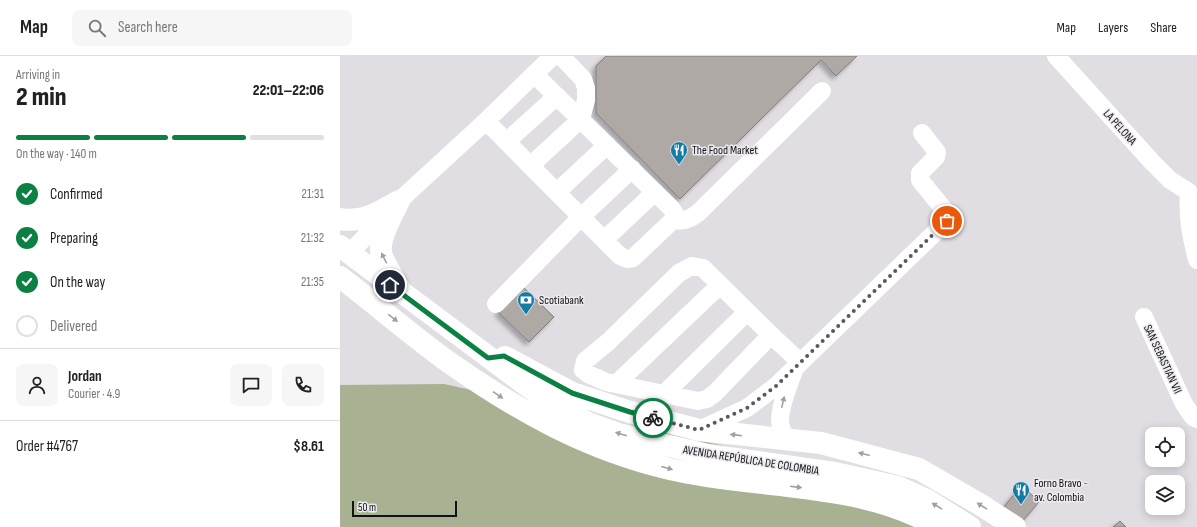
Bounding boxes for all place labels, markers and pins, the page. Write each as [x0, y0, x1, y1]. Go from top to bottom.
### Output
restaurant icon: The Food Market [669, 140, 689, 165]
place label: The Food Market [692, 143, 758, 158]
pin [930, 204, 964, 238]
pin [373, 268, 407, 302]
bank icon: Scotiabank [516, 290, 536, 315]
place label: Scotiabank [539, 293, 584, 308]
place label: Forno Bravo - av. Colombia [1034, 476, 1088, 505]
restaurant icon: Forno Bravo - av. Colombia [1011, 480, 1031, 505]

